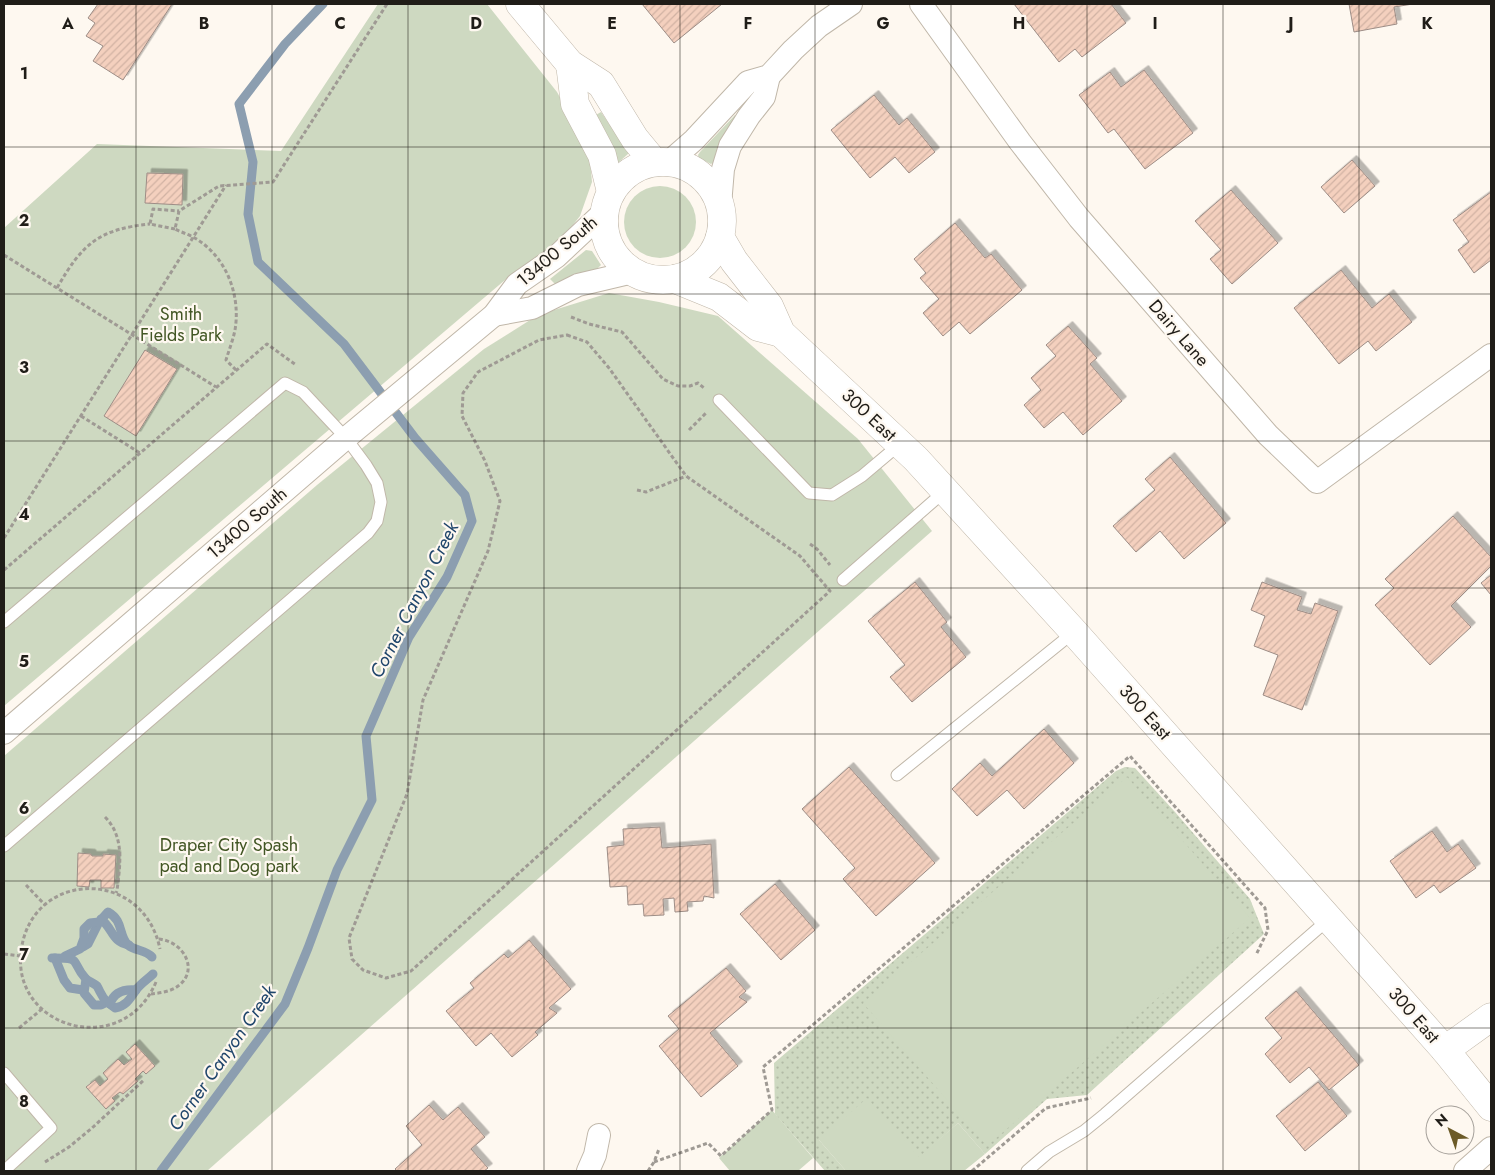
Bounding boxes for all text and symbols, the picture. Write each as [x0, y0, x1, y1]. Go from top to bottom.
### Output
text: A [61, 12, 74, 35]
text: B [199, 12, 209, 35]
text: C [334, 12, 346, 35]
text: D [470, 12, 482, 35]
text: E [607, 12, 617, 35]
text: F [744, 12, 752, 35]
text: G [876, 12, 890, 35]
text: H [1013, 12, 1025, 35]
text: I [1152, 12, 1158, 35]
text: J [1285, 12, 1294, 35]
text: K [1421, 12, 1433, 35]
text: 1 [20, 62, 28, 85]
text: 2 [19, 209, 29, 232]
street label: 13400 South [511, 209, 603, 293]
street label: Dairy Lane [1143, 294, 1215, 372]
park label: Smith Fields Park [140, 301, 222, 348]
text: 3 [19, 356, 29, 379]
street label: 300 East [836, 383, 903, 448]
street label: 13400 South [201, 481, 293, 565]
text: 4 [18, 503, 30, 526]
water label: Corner Canyon Creek [363, 516, 465, 683]
text: 5 [19, 650, 29, 673]
street label: 300 East [1113, 678, 1178, 746]
text: 6 [19, 797, 29, 820]
park label: Draper City Spash pad and Dog park [159, 832, 299, 879]
text: 7 [19, 943, 29, 966]
water label: Corner Canyon Creek [162, 979, 283, 1136]
street label: 300 East [1382, 981, 1446, 1049]
text: 8 [19, 1090, 29, 1113]
north arrow [1425, 1105, 1475, 1155]
text: N [1431, 1109, 1452, 1131]

